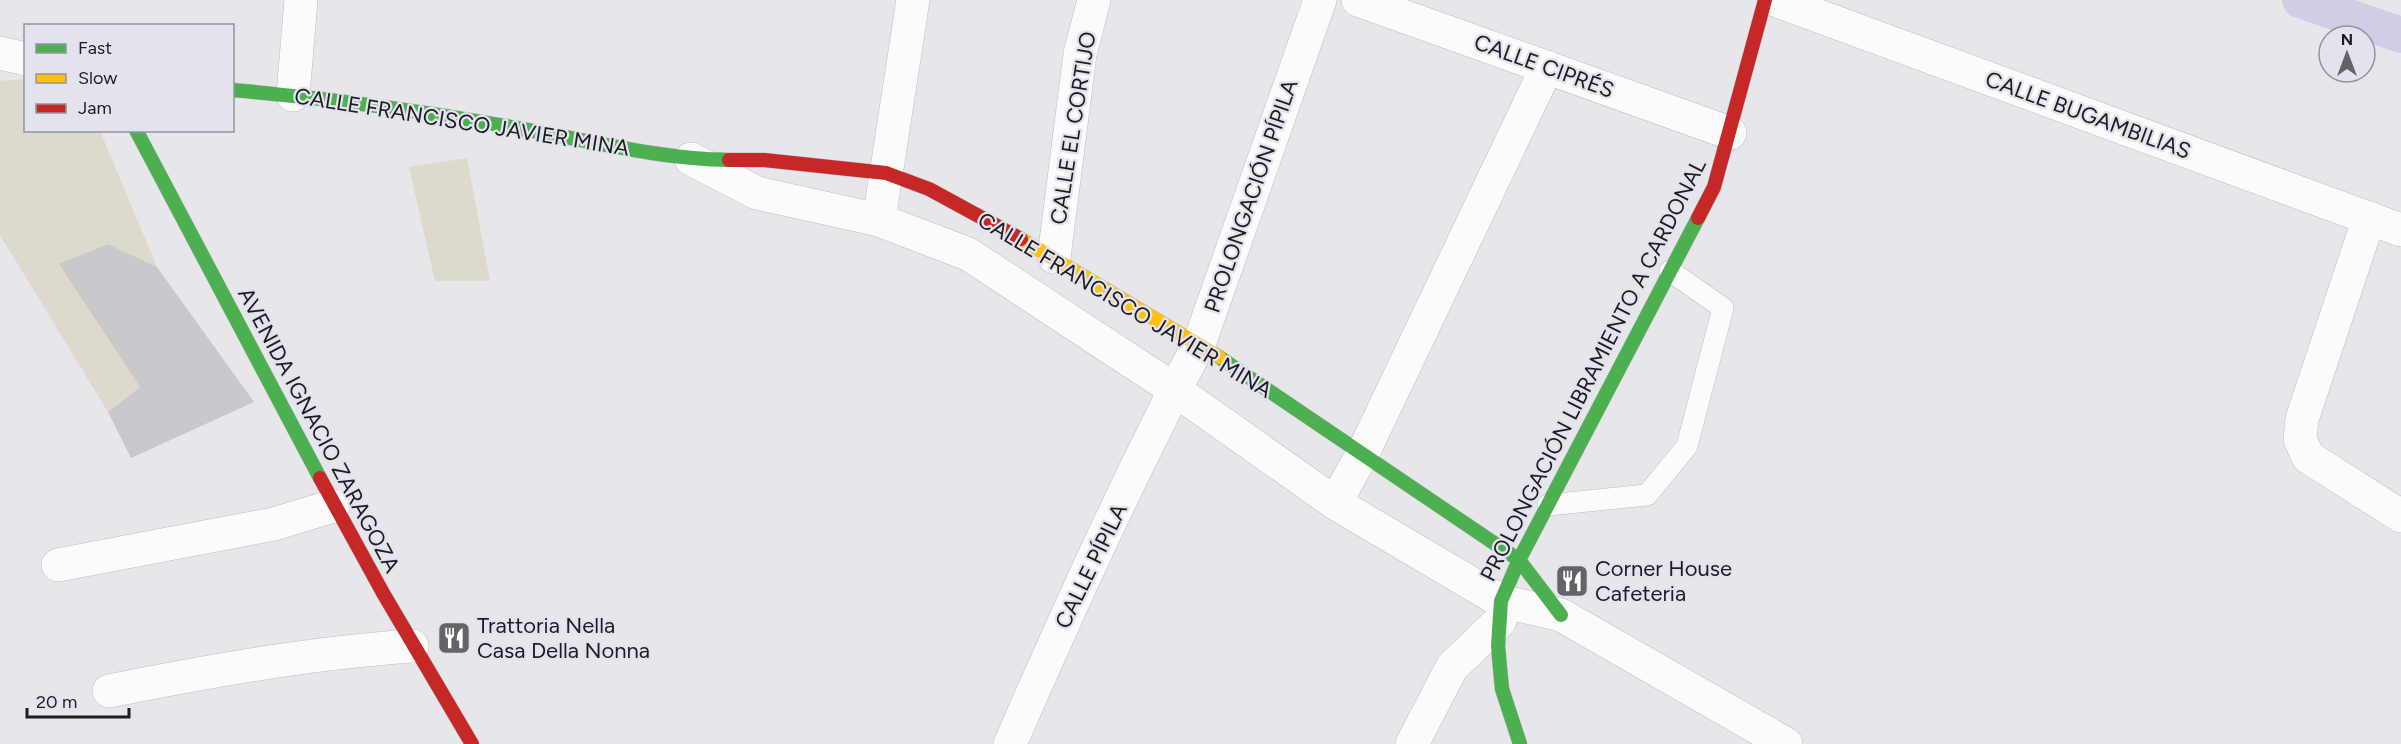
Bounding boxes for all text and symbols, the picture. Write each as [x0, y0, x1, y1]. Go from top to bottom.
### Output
legend [24, 24, 234, 132]
north arrow [2317, 24, 2377, 84]
street label: CALLE CIPRÉS [1470, 28, 1618, 104]
street label: CALLE EL CORTIJO [1044, 30, 1102, 226]
text: N [2341, 30, 2353, 49]
text: Fast [78, 37, 112, 59]
street label: CALLE BUGAMBILIAS [1982, 65, 2194, 165]
text: Slow [78, 67, 117, 89]
street label: PROLONGACIÓN PÍPILA [1198, 76, 1304, 316]
street label: CALLE FRANCISCO JAVIER MINA [293, 82, 631, 162]
text: Jam [78, 97, 112, 119]
street label: PROLONGACIÓN LIBRAMIENTO A CARDONAL [1474, 154, 1712, 586]
street label: CALLE FRANCISCO JAVIER MINA [973, 206, 1277, 404]
street label: AVENIDA IGNACIO ZARAGOZA [232, 283, 406, 577]
street label: CALLE PÍPILA [1049, 499, 1133, 633]
place label: Corner House Cafeteria [1595, 555, 1732, 607]
restaurant icon: Corner House Cafeteria [1554, 563, 1590, 599]
place label: Trattoria Nella Casa Della Nonna [477, 612, 650, 664]
restaurant icon: Trattoria Nella Casa Della Nonna [436, 620, 472, 656]
scale bar [27, 681, 129, 719]
text: 20 m [36, 691, 77, 713]

